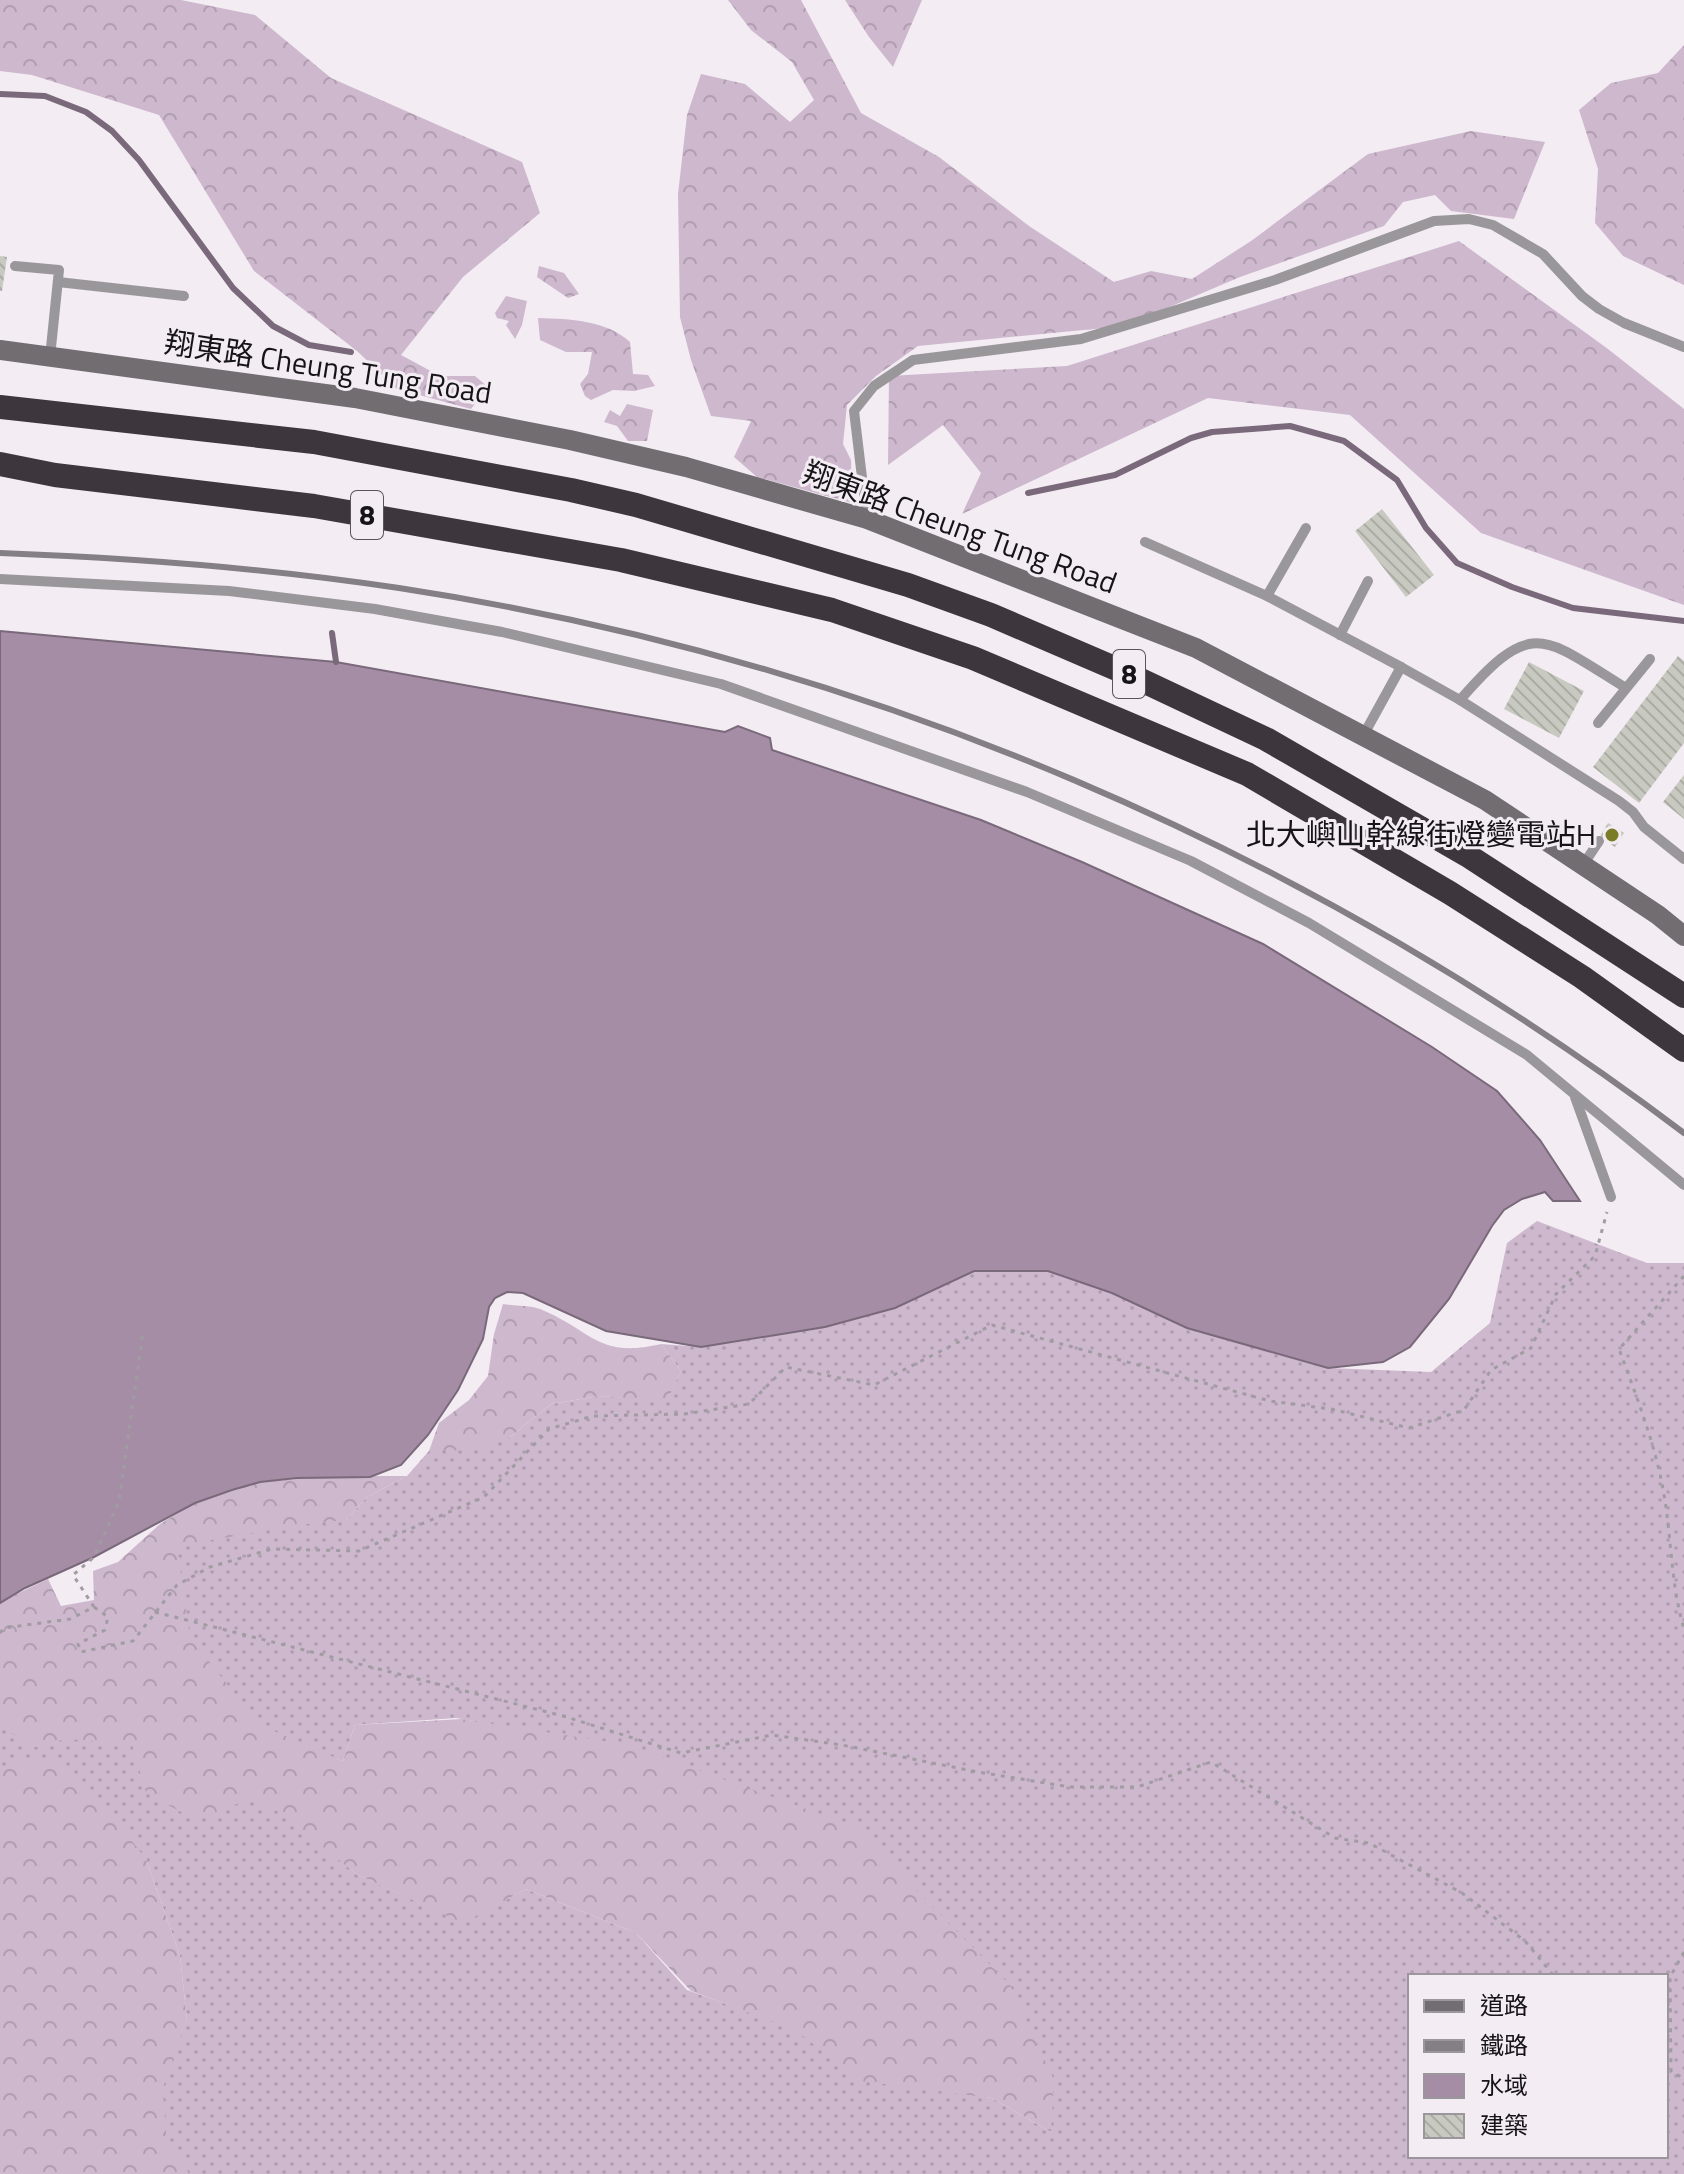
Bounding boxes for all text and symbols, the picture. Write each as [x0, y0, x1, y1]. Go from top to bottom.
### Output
street label: 翔東路 Cheung Tung Road [161, 318, 495, 416]
street label: 翔東路 Cheung Tung Road [797, 449, 1123, 605]
road number: 8 [351, 491, 383, 539]
road number: 8 [1113, 650, 1145, 698]
place label: 北大嶼山幹線街燈變電站H [1246, 811, 1596, 857]
marker: 北大嶼山幹線街燈變電站H [1603, 826, 1621, 844]
legend [1408, 1974, 1668, 2158]
text: 道路 [1480, 1987, 1528, 2023]
text: 鐵路 [1480, 2027, 1528, 2063]
text: 水域 [1480, 2067, 1528, 2103]
text: 建築 [1480, 2107, 1528, 2143]

